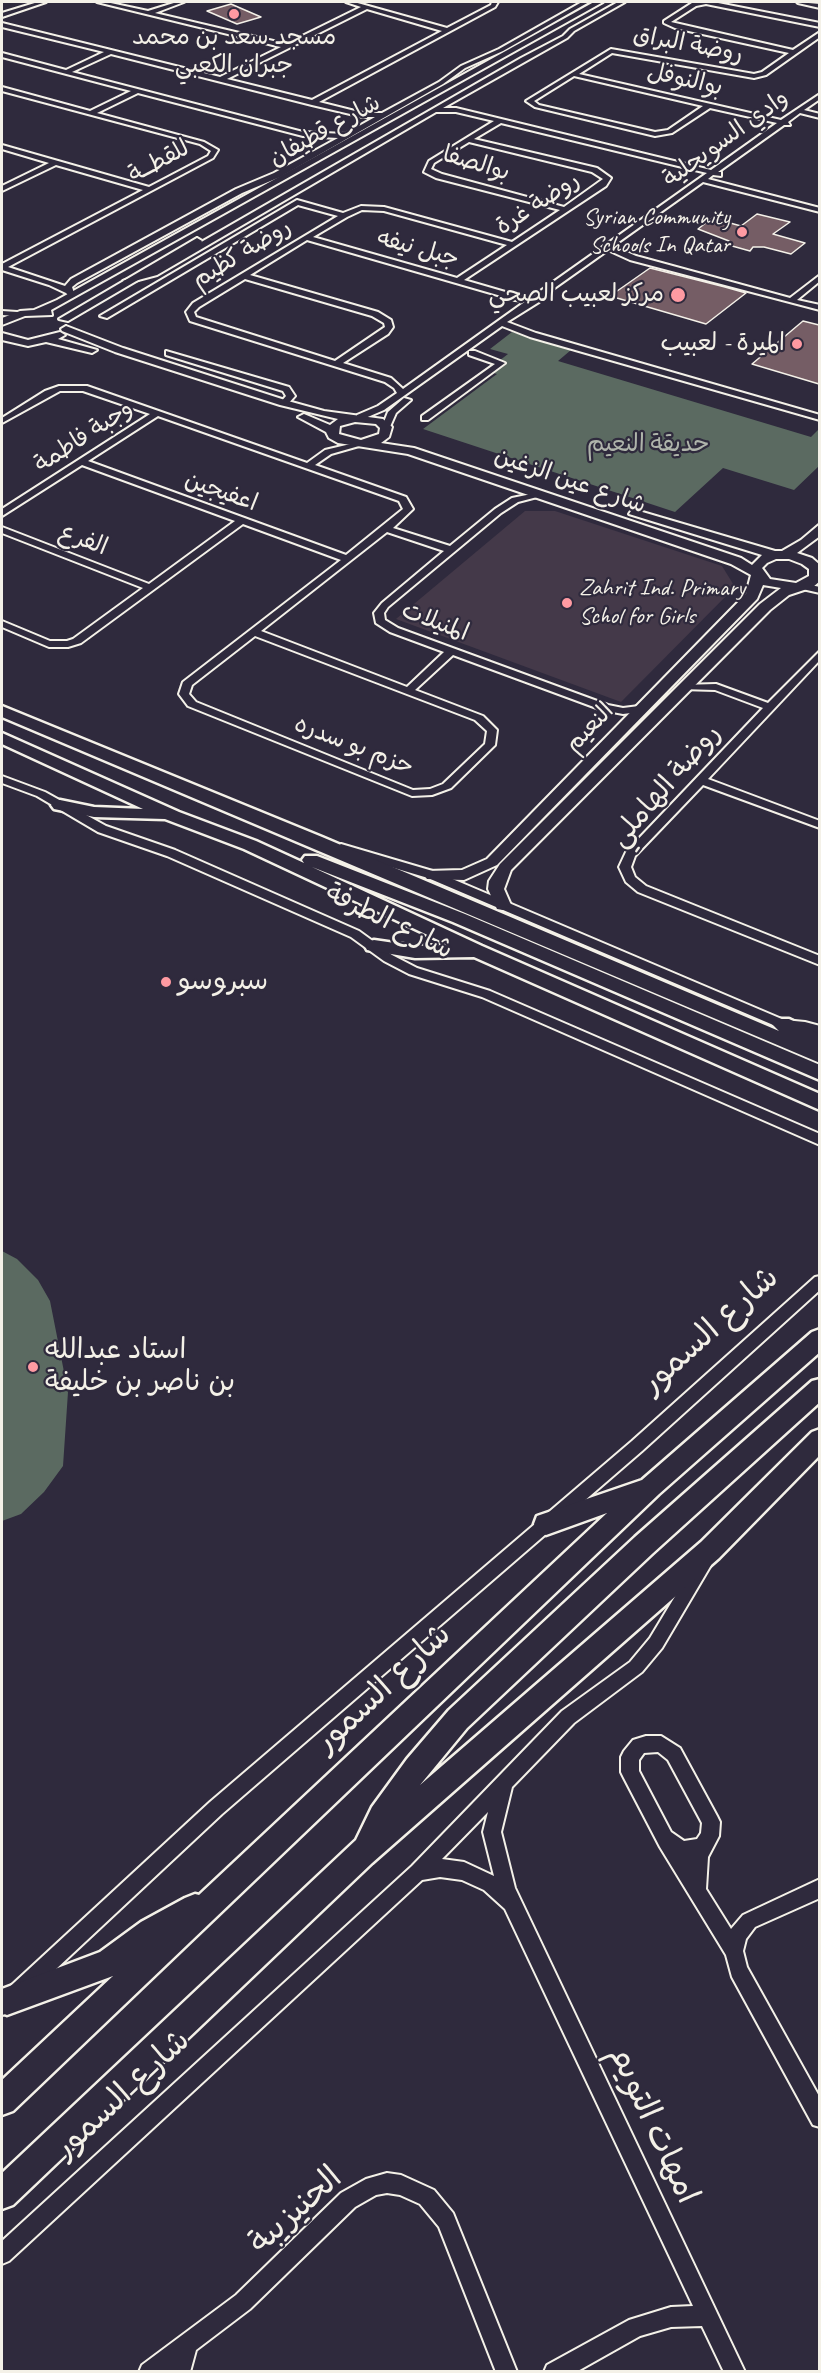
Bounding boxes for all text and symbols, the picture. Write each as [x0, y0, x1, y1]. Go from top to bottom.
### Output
marker: مسجد سعد بن محمد جبران الكعبي [227, 7, 241, 21]
street label: روضة البراق [631, 20, 745, 70]
place label: مسجد سعد بن محمد جبران الكعبي [132, 24, 336, 80]
street label: بوالنوفل [644, 57, 726, 103]
street label: وادي السويحلية [658, 84, 794, 194]
street label: شارع قطيفان [264, 89, 386, 173]
street label: للقطــة [124, 134, 194, 190]
street label: بوالصفا [439, 140, 513, 188]
street label: روضة غرة [491, 166, 585, 242]
place label: Syrian Community Schools In Qatar [583, 204, 730, 260]
street label: روضة كظيم [187, 213, 297, 295]
street label: جبل نيفه [374, 224, 462, 274]
marker: Syrian Community Schools In Qatar [735, 225, 749, 239]
place label: مركز لعبيب الصحي [489, 281, 664, 309]
marker: مركز لعبيب الصحي [669, 286, 687, 304]
place label: الميرة - لعبيب [661, 330, 785, 358]
marker: الميرة - لعبيب [790, 337, 804, 351]
street label: وجبة فاطمة [29, 394, 139, 480]
park label: حديقة النعيم [587, 431, 709, 459]
street label: شارع عين الزغين [490, 442, 650, 520]
street label: اعفيجين [181, 466, 261, 518]
street label: الفرع [55, 518, 111, 562]
place label: Zahrit Ind. Primary Schol for Girls [579, 575, 745, 631]
street label: المنيلات [397, 596, 473, 648]
marker: Zahrit Ind. Primary Schol for Girls [560, 596, 574, 610]
street label: النعيم [559, 697, 621, 759]
street label: حزم بو سدره [290, 710, 418, 782]
street label: روضة الهاملي [603, 718, 729, 854]
street label: شارع الطرفة [320, 877, 458, 967]
place label: سبروسو [178, 965, 268, 999]
marker: سبروسو [159, 975, 173, 989]
street label: شارع السمور [633, 1258, 787, 1404]
place label: استاد عبدالله بن ناصر بن خليفة [45, 1334, 235, 1400]
marker: استاد عبدالله بن ناصر بن خليفة [26, 1360, 40, 1374]
street label: شارع السمور [306, 1616, 460, 1762]
street label: شارع السمور [45, 2022, 199, 2168]
street label: امهات التويم [599, 2040, 707, 2210]
street label: الحنيزيبة [241, 2159, 351, 2263]

